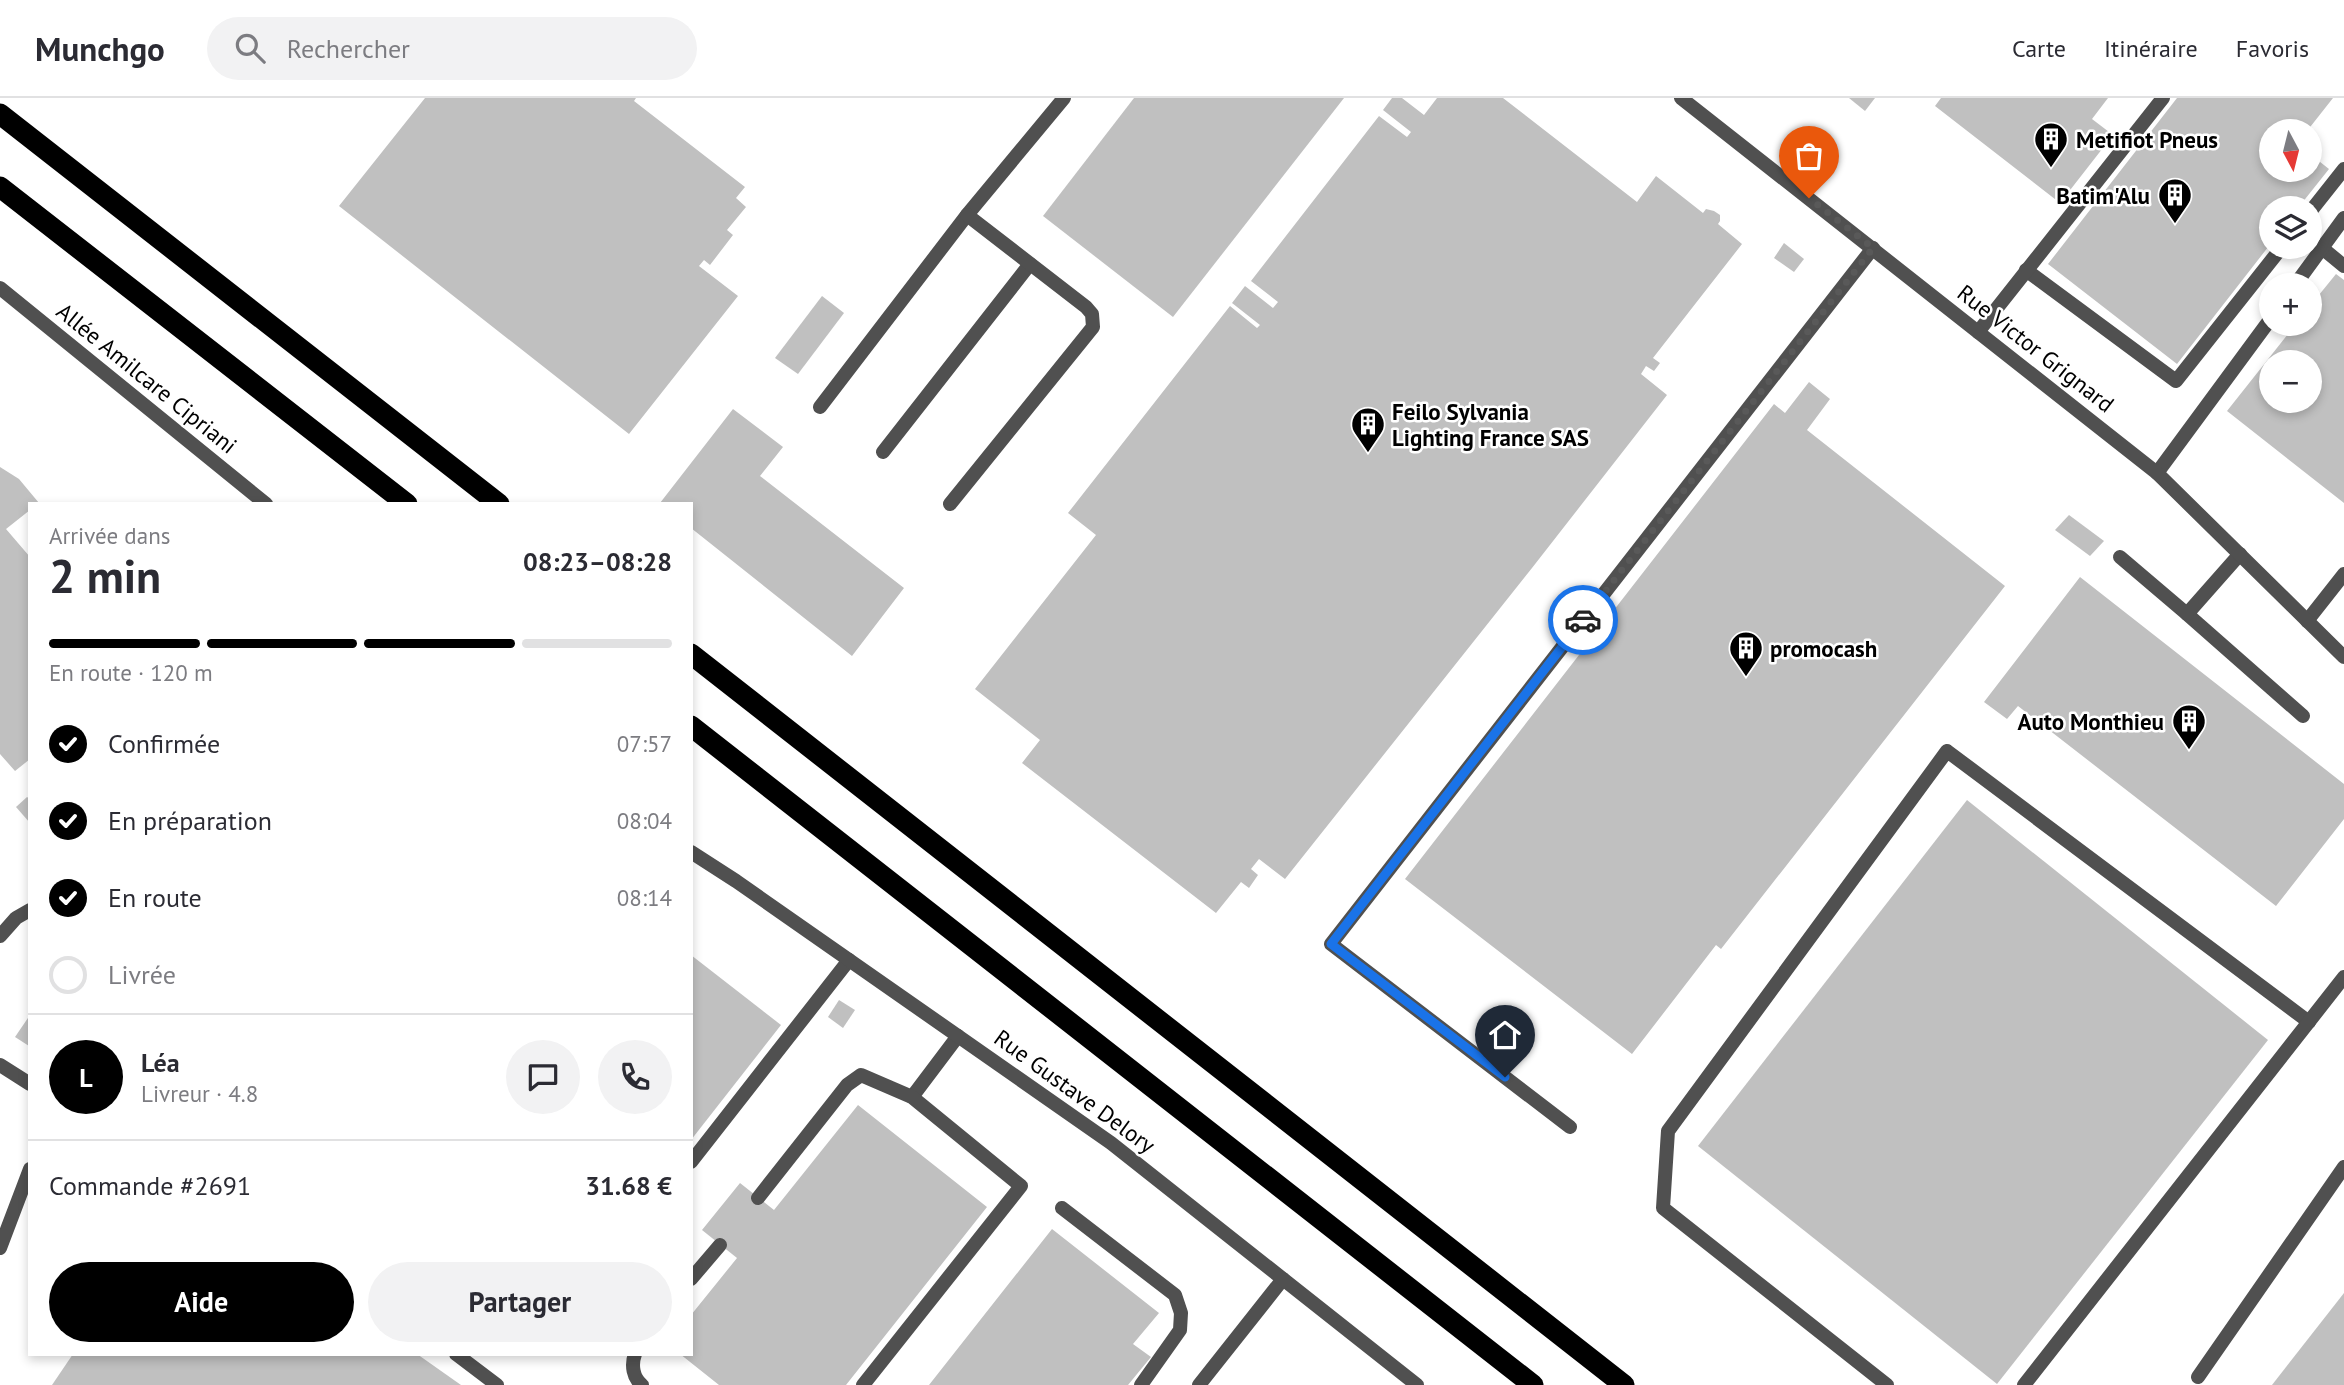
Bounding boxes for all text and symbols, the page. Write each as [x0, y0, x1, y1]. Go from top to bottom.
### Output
search box [207, 17, 697, 80]
text: Munchgo [35, 27, 165, 70]
icon: search [231, 29, 269, 67]
text: Rechercher [287, 32, 410, 65]
text: Carte [2012, 33, 2066, 64]
text: Itinéraire [2104, 33, 2198, 64]
text: Favoris [2236, 33, 2309, 64]
north arrow [2259, 119, 2322, 182]
map controls [2259, 119, 2322, 413]
building icon: Metifiot Pneus [2032, 120, 2070, 169]
place label: Metifiot Pneus [2076, 125, 2218, 154]
pin [1779, 126, 1839, 198]
icon: bag [1790, 137, 1828, 175]
building icon: Batim'Alu [2156, 176, 2194, 225]
place label: Batim'Alu [2056, 181, 2150, 210]
button: layers [2259, 196, 2322, 259]
button: + [2259, 273, 2322, 336]
street label: Rue Victor Grignard [1952, 278, 2120, 418]
street label: Allée Amilcare Cipriani [51, 296, 243, 460]
button: − [2259, 350, 2322, 413]
place label: Feilo Sylvania Lighting France SAS [1392, 397, 1589, 452]
building icon: Feilo Sylvania Lighting France SAS [1349, 405, 1387, 454]
text: Arrivée dans [49, 521, 170, 550]
text: 08:23–08:28 [523, 545, 672, 578]
text: 2 min [49, 546, 161, 606]
courier [1548, 585, 1618, 655]
icon: car [1564, 601, 1602, 639]
building icon: promocash [1727, 629, 1765, 678]
place label: promocash [1770, 634, 1877, 663]
text: En route · 120 m [49, 658, 213, 687]
building icon: Auto Monthieu [2170, 702, 2208, 751]
place label: Auto Monthieu [2018, 707, 2164, 736]
icon: check [49, 725, 87, 763]
text: Confirmée [108, 727, 220, 760]
text: 07:57 [617, 729, 672, 758]
icon: check [49, 802, 87, 840]
text: En préparation [108, 804, 272, 837]
text: 08:04 [617, 806, 672, 835]
icon: check [49, 879, 87, 917]
text: En route [108, 881, 202, 914]
text: 08:14 [617, 883, 672, 912]
text: Livrée [108, 958, 176, 991]
pin [1475, 1005, 1535, 1077]
icon: home [1486, 1016, 1524, 1054]
street label: Rue Gustave Delory [989, 1023, 1161, 1159]
button: chat [506, 1040, 580, 1114]
button: phone [598, 1040, 672, 1114]
text: Léa [141, 1046, 180, 1079]
text: L [79, 1061, 93, 1094]
text: Livreur · 4.8 [141, 1079, 258, 1108]
text: Commande #2691 [49, 1169, 251, 1202]
text: 31.68 € [585, 1169, 672, 1202]
button: Aide [49, 1262, 354, 1342]
button: Partager [368, 1262, 672, 1342]

